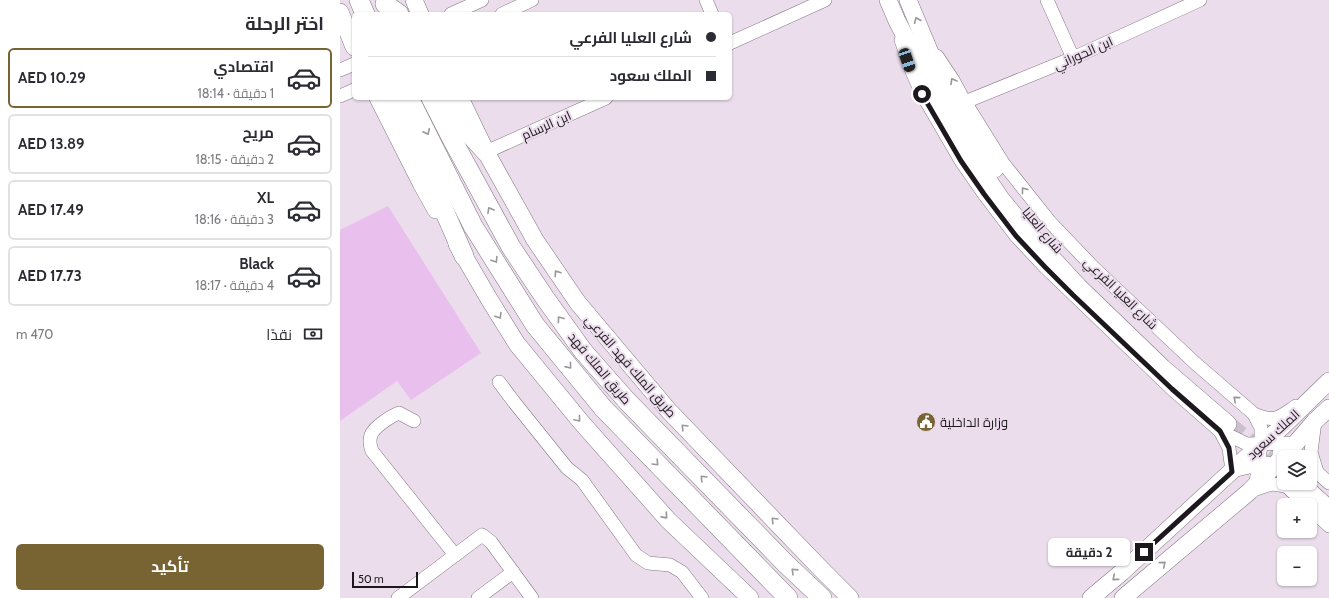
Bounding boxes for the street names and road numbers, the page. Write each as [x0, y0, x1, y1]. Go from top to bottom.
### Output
street label: ابن الحوراني [1051, 33, 1116, 76]
street label: ابن الرسام [519, 107, 574, 145]
street label: شارع العليا [1018, 204, 1067, 257]
street label: شارع العليا الفرعي [1079, 254, 1161, 334]
street label: طريق الملك فهد الفرعي [582, 312, 680, 420]
street label: طريق الملك فهد [565, 329, 635, 407]
street label: الملك سعود [1243, 406, 1303, 462]

